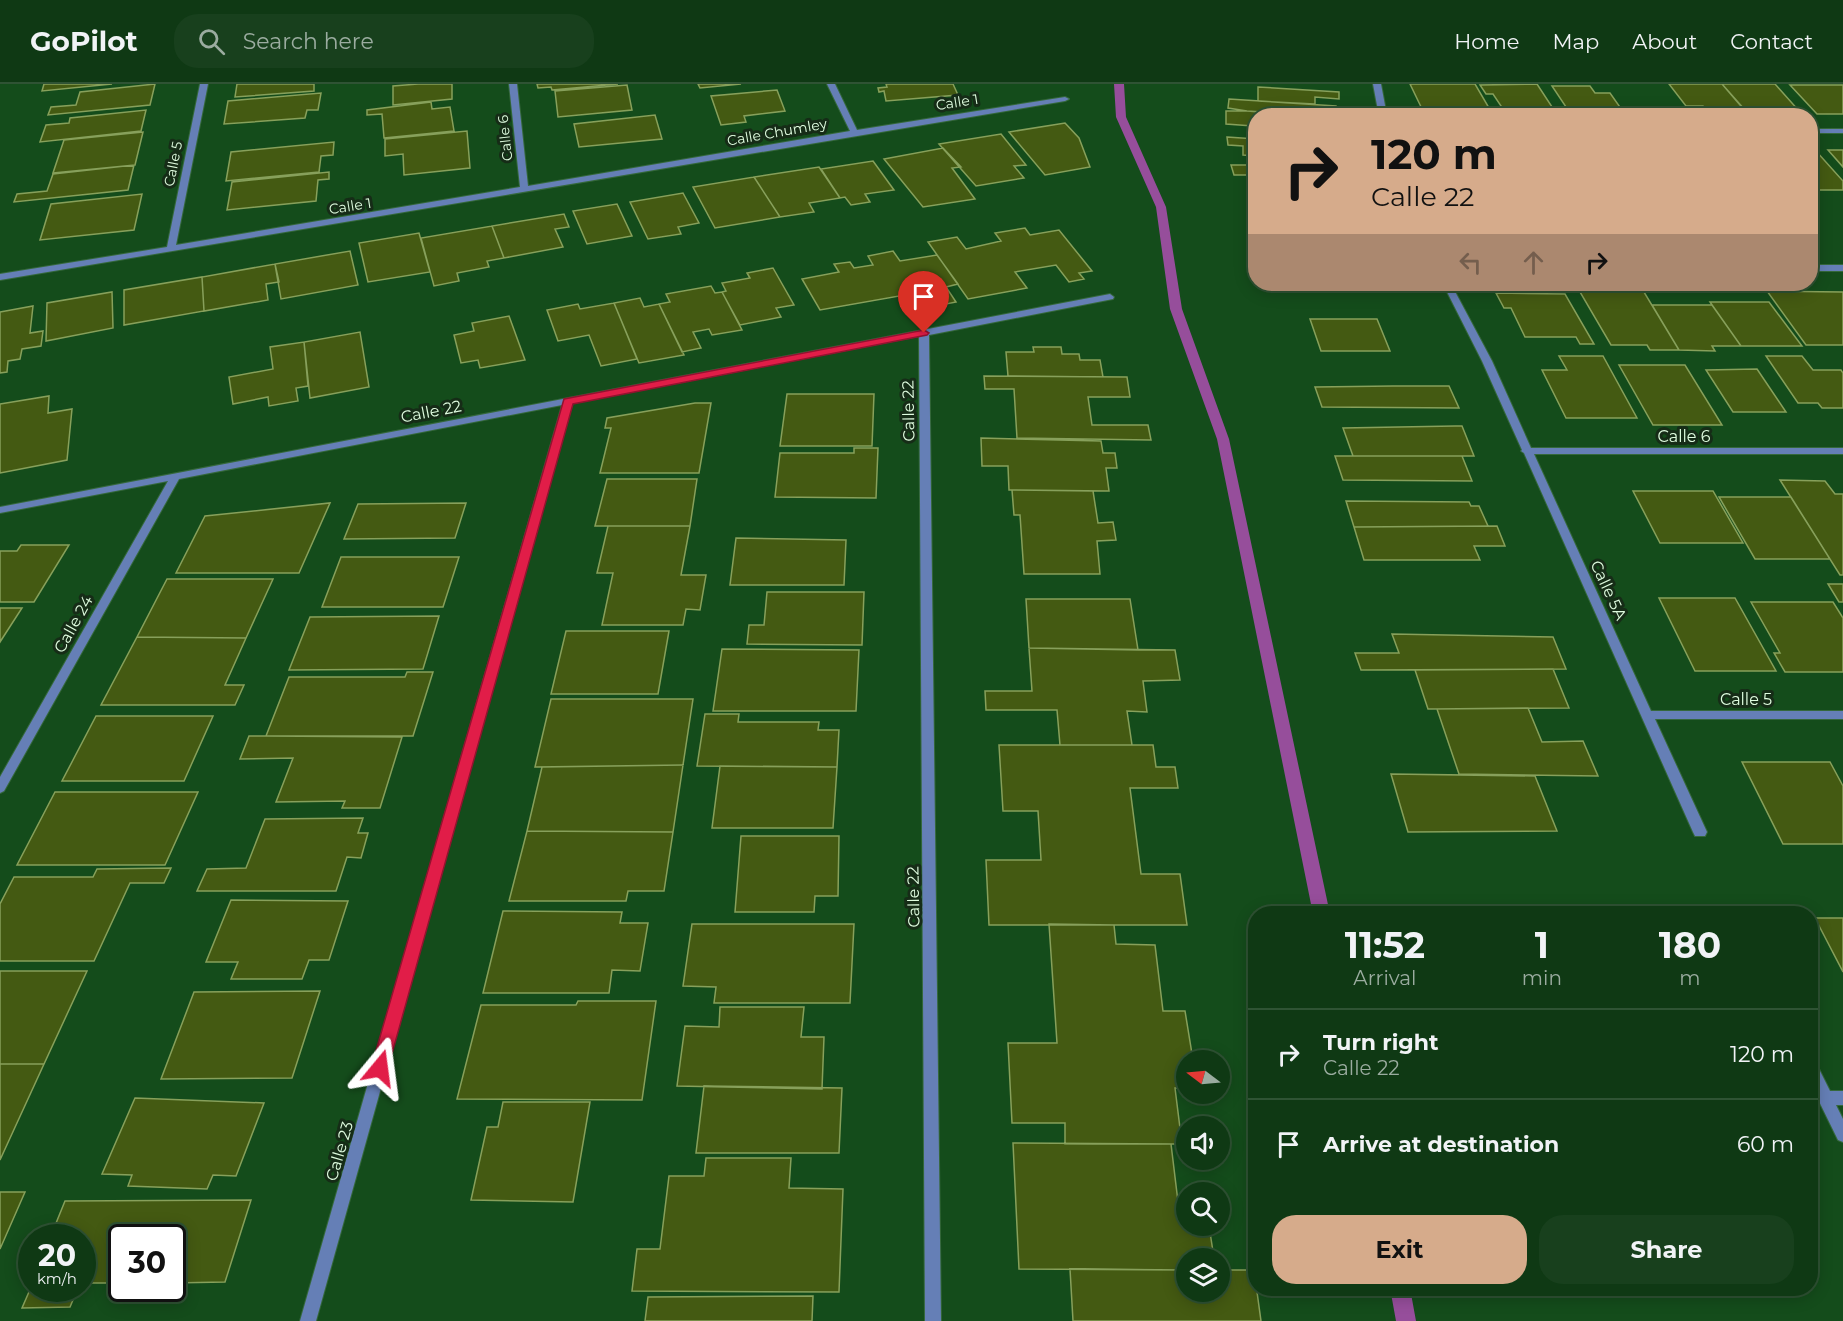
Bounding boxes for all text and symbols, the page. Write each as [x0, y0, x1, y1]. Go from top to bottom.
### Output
search box [174, 14, 594, 68]
text: GoPilot [30, 24, 138, 58]
icon: search [195, 25, 228, 58]
text: Search here [243, 28, 374, 55]
text: Home [1454, 29, 1519, 54]
text: Map [1552, 29, 1599, 54]
text: About [1632, 29, 1697, 54]
text: Contact [1730, 29, 1813, 54]
street label: Calle 1 [934, 90, 980, 114]
street label: Calle 6 [494, 114, 516, 162]
street label: Calle Chumley [726, 114, 829, 150]
text: 120 m [1371, 128, 1497, 180]
icon: right [1272, 132, 1350, 210]
street label: Calle 5 [160, 140, 186, 188]
text: Calle 22 [1371, 180, 1474, 213]
street label: Calle 1 [327, 194, 373, 218]
icon: left [1454, 246, 1487, 279]
icon: ahead [1517, 246, 1550, 279]
icon: right [1580, 246, 1613, 279]
pin [898, 271, 949, 333]
icon: arrive [907, 280, 940, 313]
street label: Calle 22 [898, 380, 919, 442]
street label: Calle 22 [399, 396, 463, 427]
street label: Calle 6 [1658, 427, 1711, 446]
street label: Calle 5A [1586, 557, 1631, 624]
street label: Calle 24 [50, 592, 97, 656]
street label: Calle 5 [1720, 690, 1772, 709]
street label: Calle 22 [903, 866, 924, 928]
text: 11:52 [1345, 923, 1425, 967]
text: 1 [1535, 923, 1549, 967]
text: 180 [1659, 923, 1721, 967]
text: Arrival [1353, 966, 1416, 990]
text: min [1522, 966, 1562, 990]
text: m [1679, 966, 1701, 990]
text: Turn right [1323, 1029, 1438, 1056]
position arrow [348, 1036, 412, 1100]
icon: right [1272, 1038, 1305, 1071]
text: 120 m [1730, 1041, 1794, 1068]
north arrow [1176, 1050, 1230, 1104]
map controls [1176, 1050, 1230, 1302]
text: Calle 22 [1323, 1056, 1400, 1080]
button: sound [1176, 1116, 1230, 1170]
street label: Calle 23 [322, 1119, 357, 1183]
icon: arrive [1272, 1128, 1305, 1161]
text: Arrive at destination [1323, 1131, 1559, 1158]
text: 60 m [1737, 1131, 1794, 1158]
button: search [1176, 1182, 1230, 1236]
button: Exit [1272, 1215, 1527, 1284]
button: Share [1539, 1215, 1794, 1284]
speed limit sign: 30 [108, 1224, 186, 1302]
text: 20 [38, 1237, 76, 1274]
button: layers [1176, 1248, 1230, 1302]
text: km/h [37, 1269, 77, 1288]

